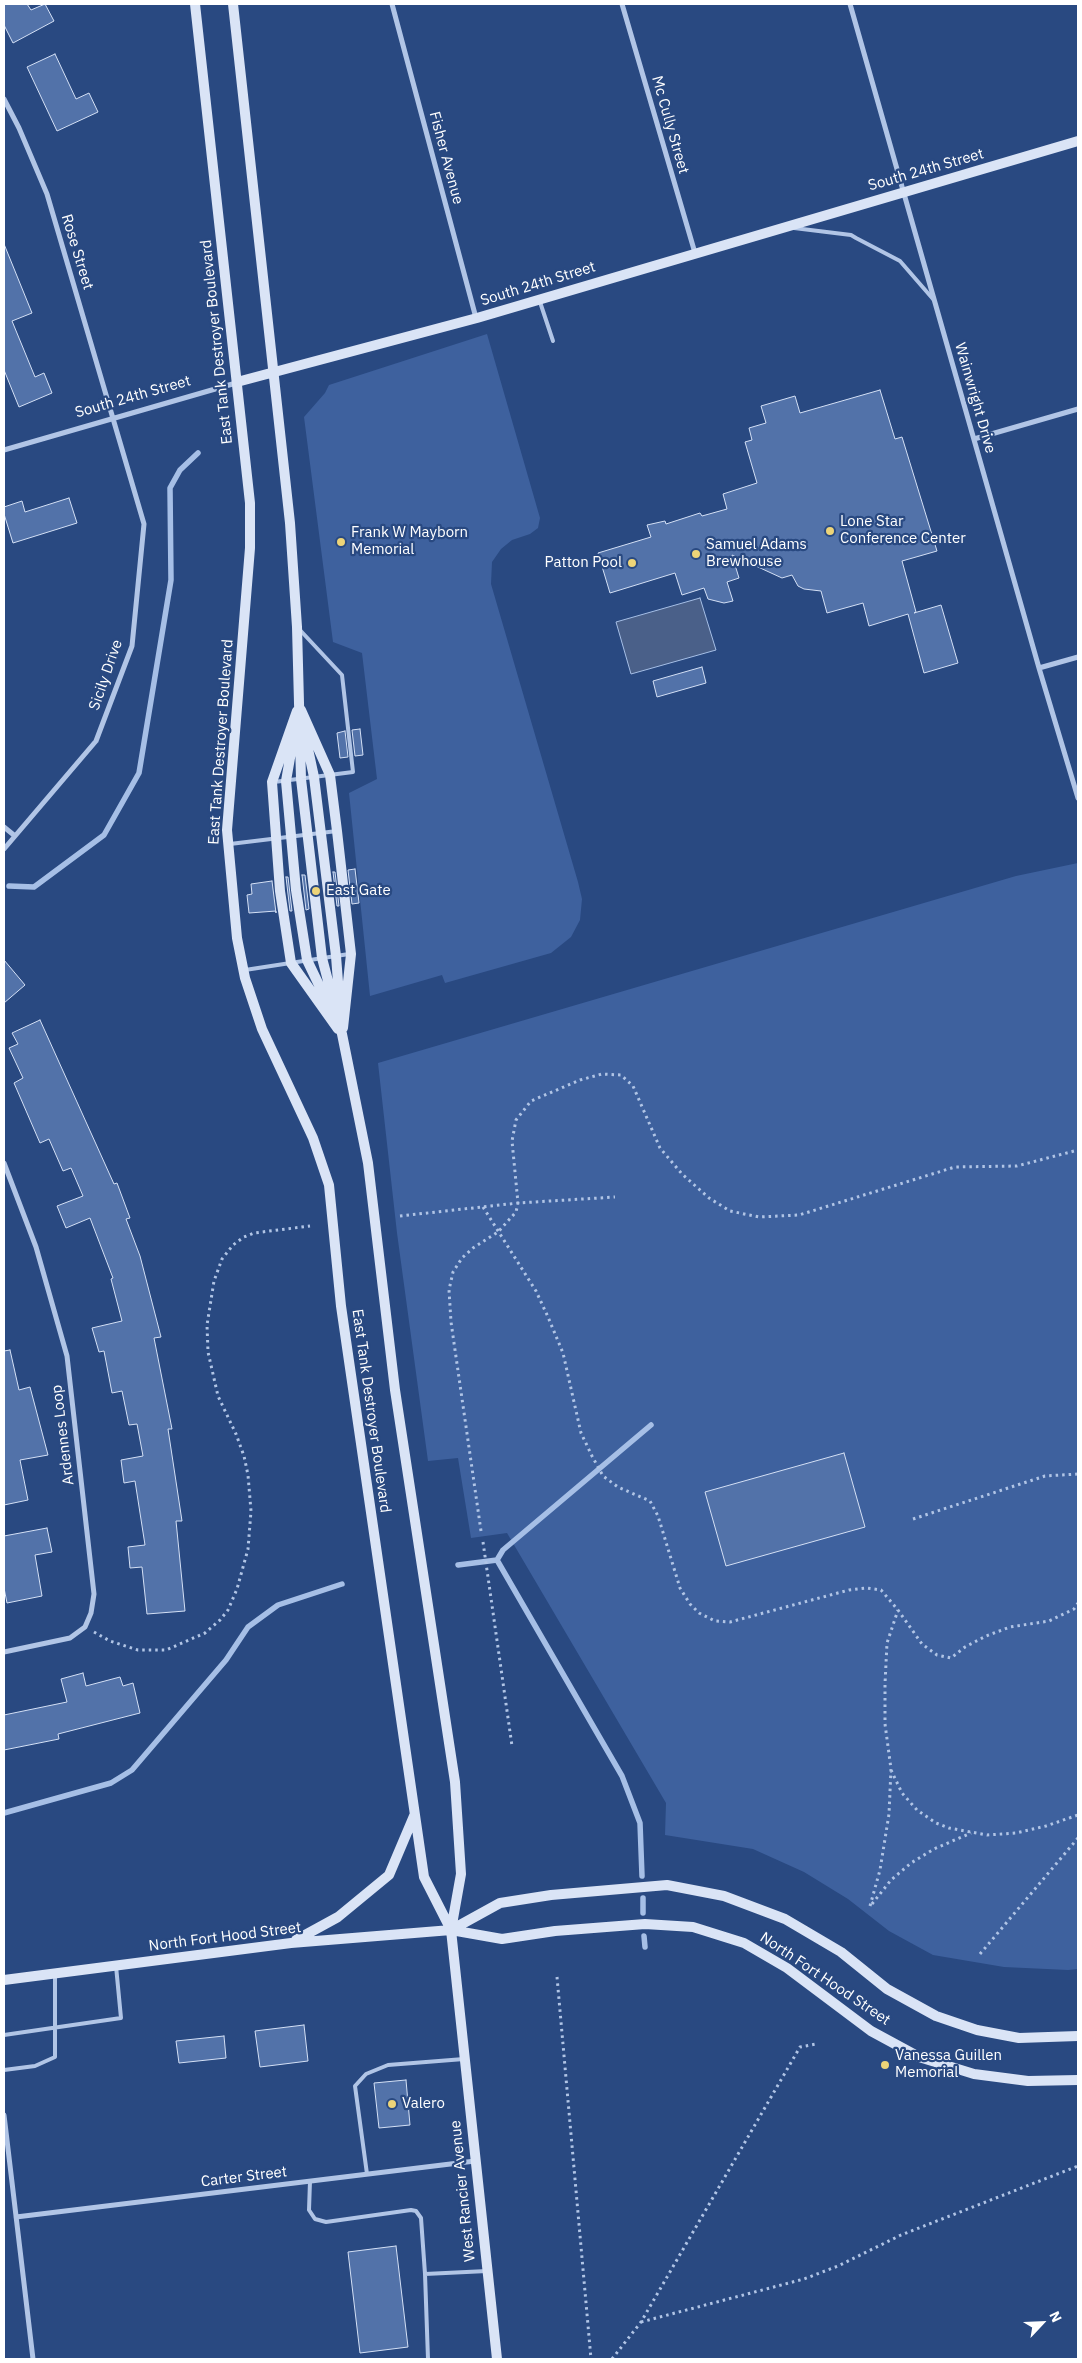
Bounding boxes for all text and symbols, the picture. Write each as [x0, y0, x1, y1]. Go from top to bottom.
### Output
street label: Mc Cully Street [647, 74, 693, 176]
street label: Fisher Avenue [425, 110, 467, 206]
street label: South 24th Street [866, 145, 986, 195]
street label: Rose Street [57, 212, 97, 292]
street label: East Tank Destroyer Boulevard [197, 239, 237, 445]
street label: South 24th Street [478, 258, 598, 310]
street label: Wainwright Drive [951, 341, 999, 455]
street label: South 24th Street [73, 372, 193, 422]
place label: Lone Star Conference Center [840, 513, 966, 548]
place label: Frank W Mayborn Memorial [351, 524, 468, 559]
marker: Lone Star Conference Center [824, 525, 836, 537]
marker: Frank W Mayborn Memorial [335, 536, 347, 548]
place label: Samuel Adams Brewhouse [706, 536, 807, 571]
marker: Samuel Adams Brewhouse [690, 548, 702, 560]
place label: Patton Pool [545, 554, 622, 572]
marker: Patton Pool [626, 557, 638, 569]
street label: Sicily Drive [86, 637, 126, 713]
street label: East Tank Destroyer Boulevard [205, 639, 237, 845]
place label: East Gate [326, 882, 391, 900]
marker: East Gate [310, 885, 322, 897]
street label: East Tank Destroyer Boulevard [348, 1308, 394, 1514]
street label: Ardennes Loop [48, 1384, 78, 1486]
street label: North Fort Hood Street [148, 1919, 302, 1955]
street label: North Fort Hood Street [756, 1929, 894, 2029]
place label: Vanessa Guillen Memorial [895, 2047, 1002, 2082]
marker: Vanessa Guillen Memorial [879, 2059, 891, 2071]
place label: Valero [402, 2095, 445, 2113]
marker: Valero [386, 2098, 398, 2110]
street label: West Rancier Avenue [447, 2119, 479, 2263]
street label: Carter Street [200, 2163, 288, 2191]
north arrow [1017, 2298, 1067, 2348]
text: N [1045, 2308, 1066, 2325]

